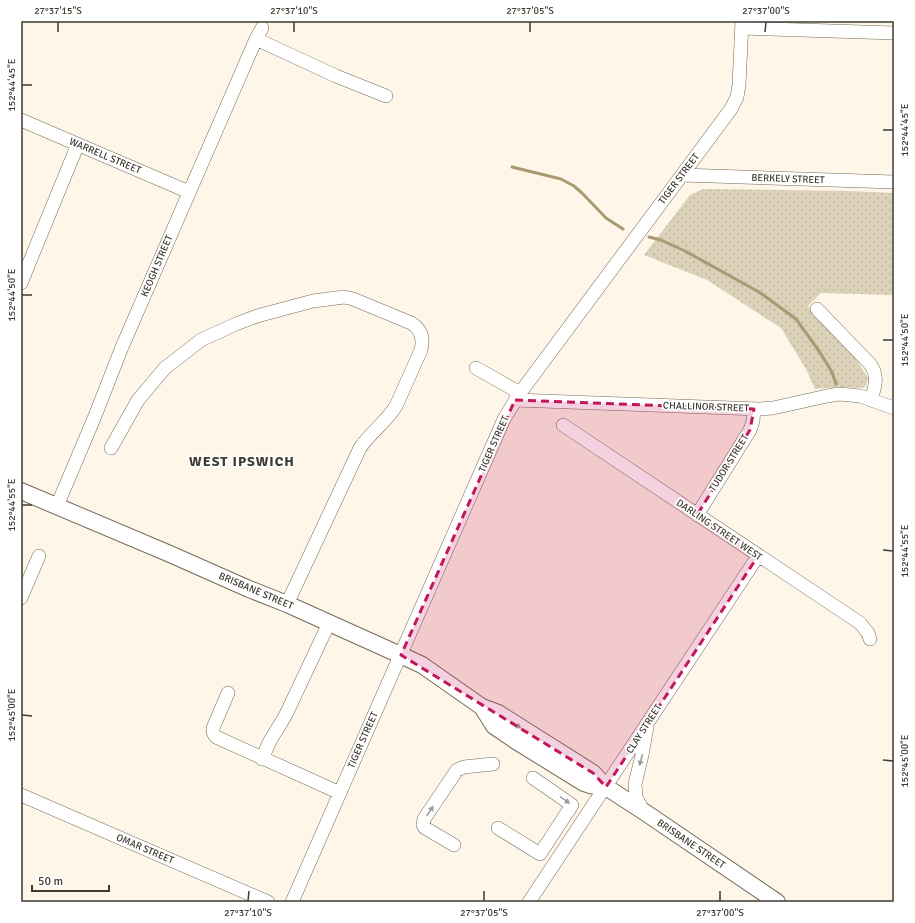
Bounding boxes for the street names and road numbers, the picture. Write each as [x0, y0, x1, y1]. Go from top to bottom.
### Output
street label: WARRELL STREET [67, 135, 143, 177]
street label: TIGER STREET [656, 151, 702, 207]
street label: BERKELY STREET [751, 172, 825, 186]
street label: KEOGH STREET [139, 233, 175, 299]
street label: CHALLINOR STREET [663, 400, 749, 415]
street label: TIGER STREET [476, 414, 512, 474]
street label: TUDOR STREET [707, 432, 751, 494]
street label: DARLING STREET WEST [674, 497, 764, 563]
street label: BRISBANE STREET [217, 570, 295, 612]
street label: CLAY STREET [624, 702, 664, 756]
street label: TIGER STREET [345, 710, 381, 770]
street label: BRISBANE STREET [655, 817, 728, 871]
street label: OMAR STREET [114, 831, 176, 867]

